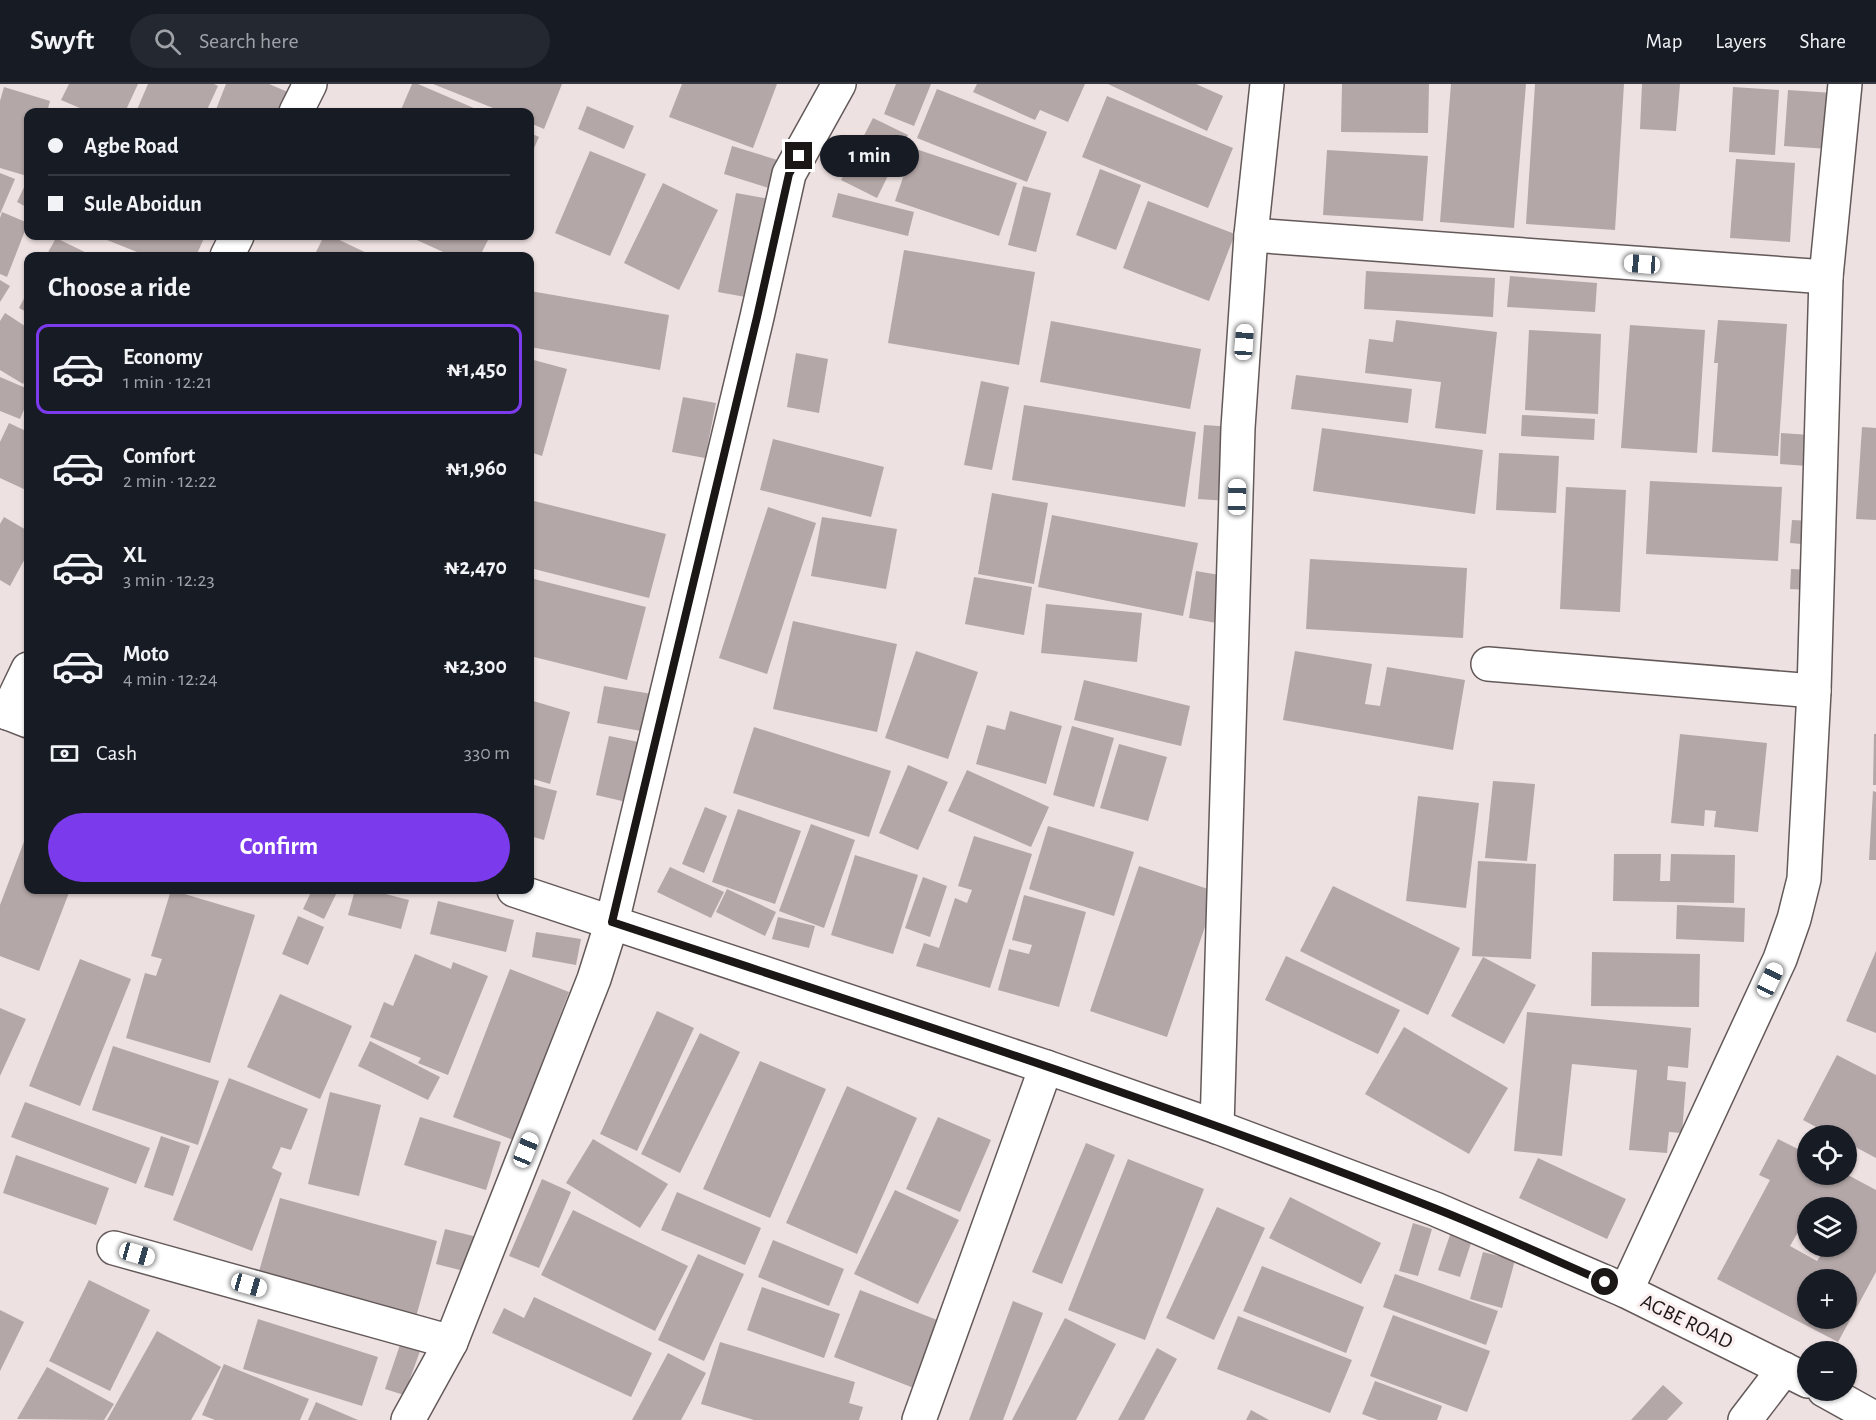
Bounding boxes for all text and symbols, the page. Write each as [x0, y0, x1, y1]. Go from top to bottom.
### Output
search box [130, 14, 550, 68]
icon: search [151, 25, 184, 58]
text: Swyft [30, 27, 94, 55]
text: Search here [199, 30, 299, 52]
text: Map [1646, 31, 1682, 52]
text: Layers [1715, 31, 1766, 52]
text: Share [1799, 31, 1846, 52]
text: Agbe Road [84, 135, 179, 157]
callout: 1 min [820, 135, 919, 177]
route end [785, 142, 812, 169]
text: 1 min [848, 146, 891, 166]
text: Sule Aboidun [84, 193, 202, 215]
car [1623, 254, 1661, 274]
text: Choose a ride [48, 274, 191, 301]
car [1234, 323, 1254, 361]
icon: car [51, 342, 105, 396]
text: Economy [123, 346, 203, 368]
text: ₦1,450 [446, 358, 507, 380]
text: 1 min · 12:21 [123, 372, 212, 392]
icon: car [51, 441, 105, 495]
text: Comfort [123, 445, 195, 467]
text: ₦1,960 [446, 457, 507, 479]
text: 2 min · 12:22 [123, 471, 217, 491]
car [1228, 479, 1246, 515]
icon: car [51, 540, 105, 594]
text: XL [123, 544, 146, 566]
text: ₦2,470 [444, 556, 507, 578]
text: 3 min · 12:23 [123, 570, 215, 590]
icon: car [51, 639, 105, 693]
text: Moto [123, 643, 169, 665]
text: ₦2,300 [444, 655, 507, 677]
text: 4 min · 12:24 [123, 669, 218, 689]
icon: cash [48, 737, 81, 770]
text: Cash [96, 742, 137, 764]
text: 330 m [464, 743, 510, 763]
button: Confirm [48, 813, 510, 882]
car [1754, 960, 1786, 1000]
map controls [1797, 1125, 1857, 1401]
button: locate [1797, 1125, 1857, 1185]
car [511, 1130, 541, 1170]
button: layers [1797, 1197, 1857, 1257]
car [117, 1240, 157, 1268]
route start [1591, 1268, 1618, 1295]
button: + [1797, 1269, 1857, 1329]
car [229, 1271, 269, 1299]
street label: AGBE ROAD [1637, 1290, 1736, 1353]
button: − [1797, 1341, 1857, 1401]

